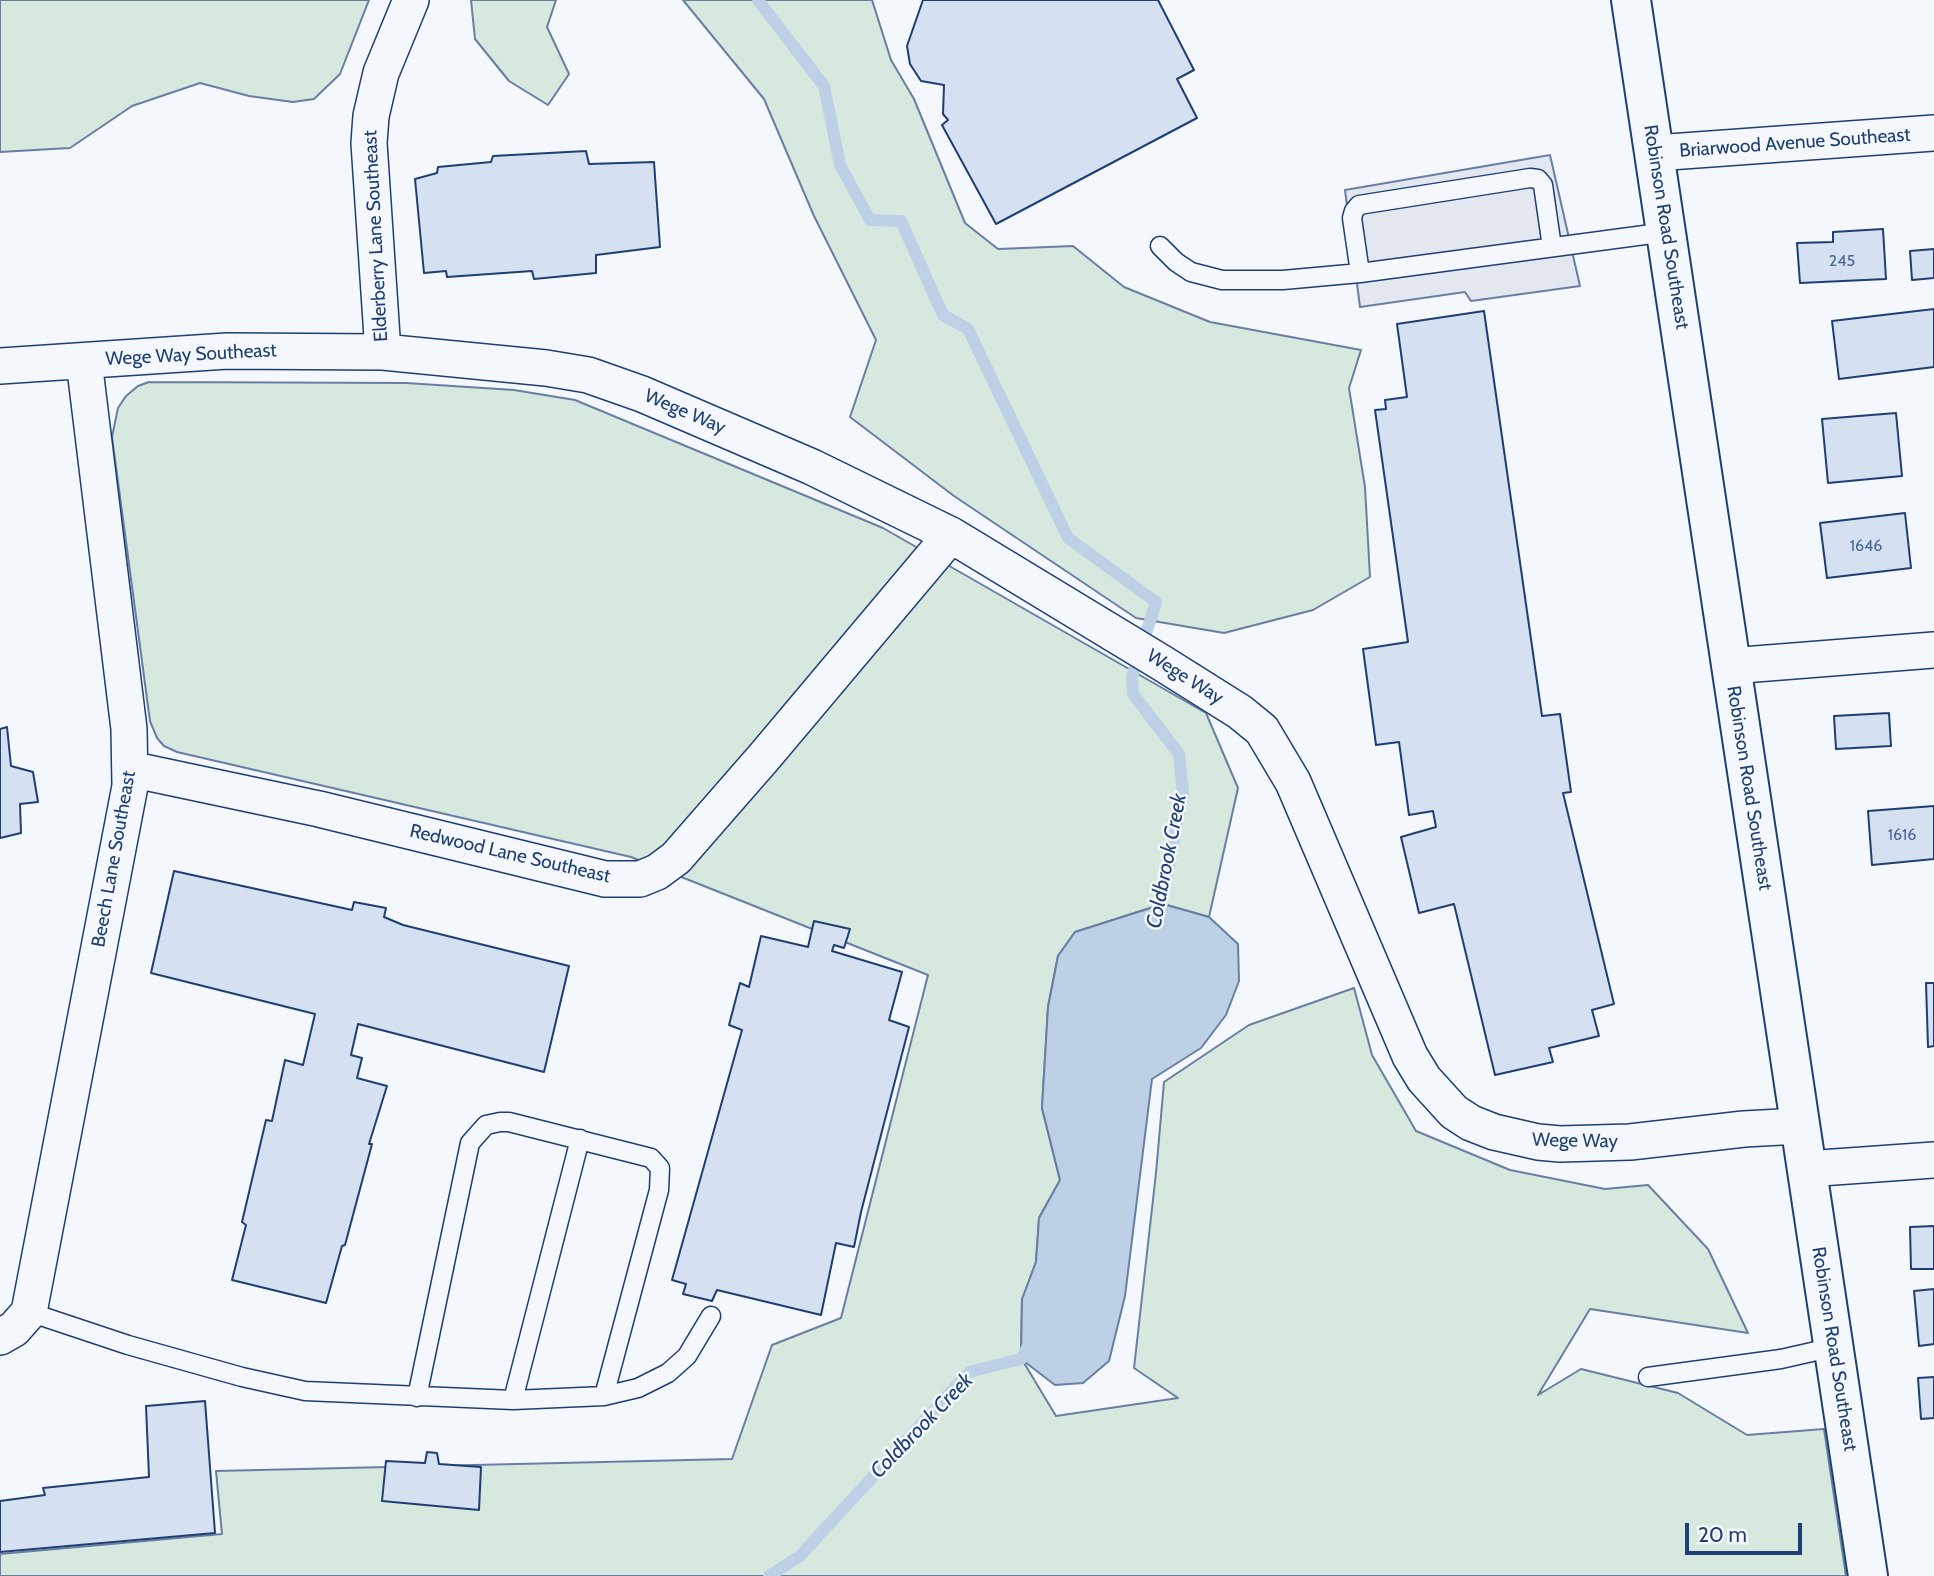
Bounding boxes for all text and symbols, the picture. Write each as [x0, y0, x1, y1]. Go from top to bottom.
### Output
street label: Robinson Road Southeast [1639, 123, 1693, 331]
street label: Briarwood Avenue Southeast [1679, 124, 1911, 162]
street label: Elderberry Lane Southeast [359, 130, 393, 342]
house number: 245 [1829, 251, 1855, 271]
street label: Wege Way Southeast [105, 339, 277, 371]
street label: Wege Way [641, 385, 729, 439]
house number: 1646 [1850, 536, 1882, 556]
street label: Wege Way [1143, 645, 1227, 709]
street label: Robinson Road Southeast [1722, 684, 1776, 892]
street label: Beech Lane Southeast [87, 769, 141, 949]
water label: Coldbrook Creek [1142, 792, 1192, 930]
street label: Redwood Lane Southeast [407, 820, 613, 888]
house number: 1616 [1888, 825, 1916, 845]
street label: Wege Way [1532, 1129, 1618, 1153]
street label: Robinson Road Southeast [1807, 1245, 1861, 1453]
water label: Coldbrook Creek [866, 1368, 978, 1484]
scale bar [1689, 1510, 1806, 1554]
text: 20 m [1698, 1522, 1747, 1547]

